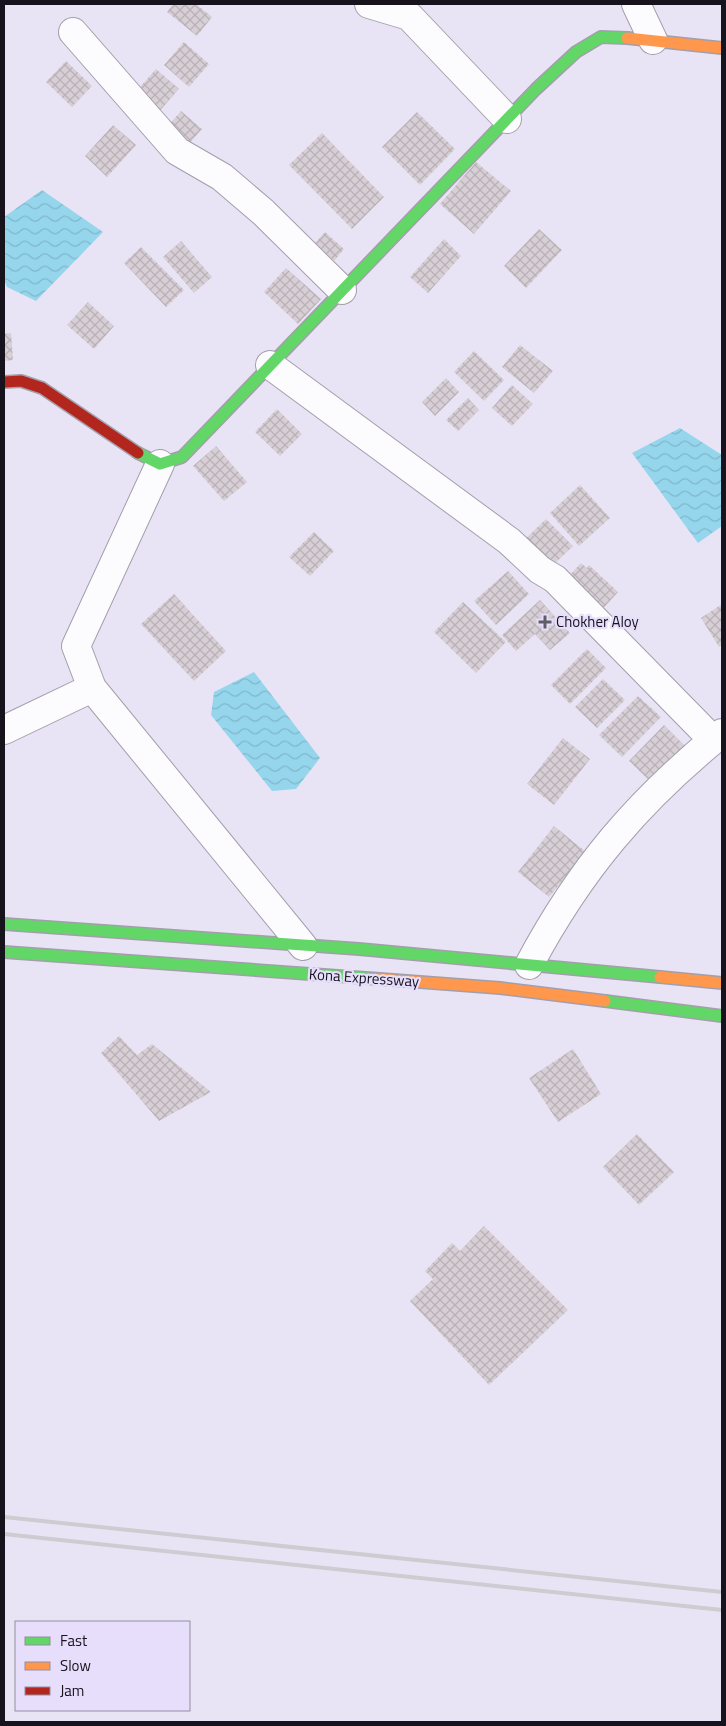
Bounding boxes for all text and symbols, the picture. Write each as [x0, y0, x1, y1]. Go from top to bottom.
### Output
place label: Chokher Aloy [556, 610, 639, 633]
marker: Chokher Aloy [538, 615, 552, 629]
street label: Kona Expressway [308, 962, 420, 993]
legend [15, 1621, 190, 1711]
text: Fast [60, 1629, 88, 1652]
text: Slow [60, 1654, 91, 1677]
text: Jam [60, 1679, 84, 1702]

